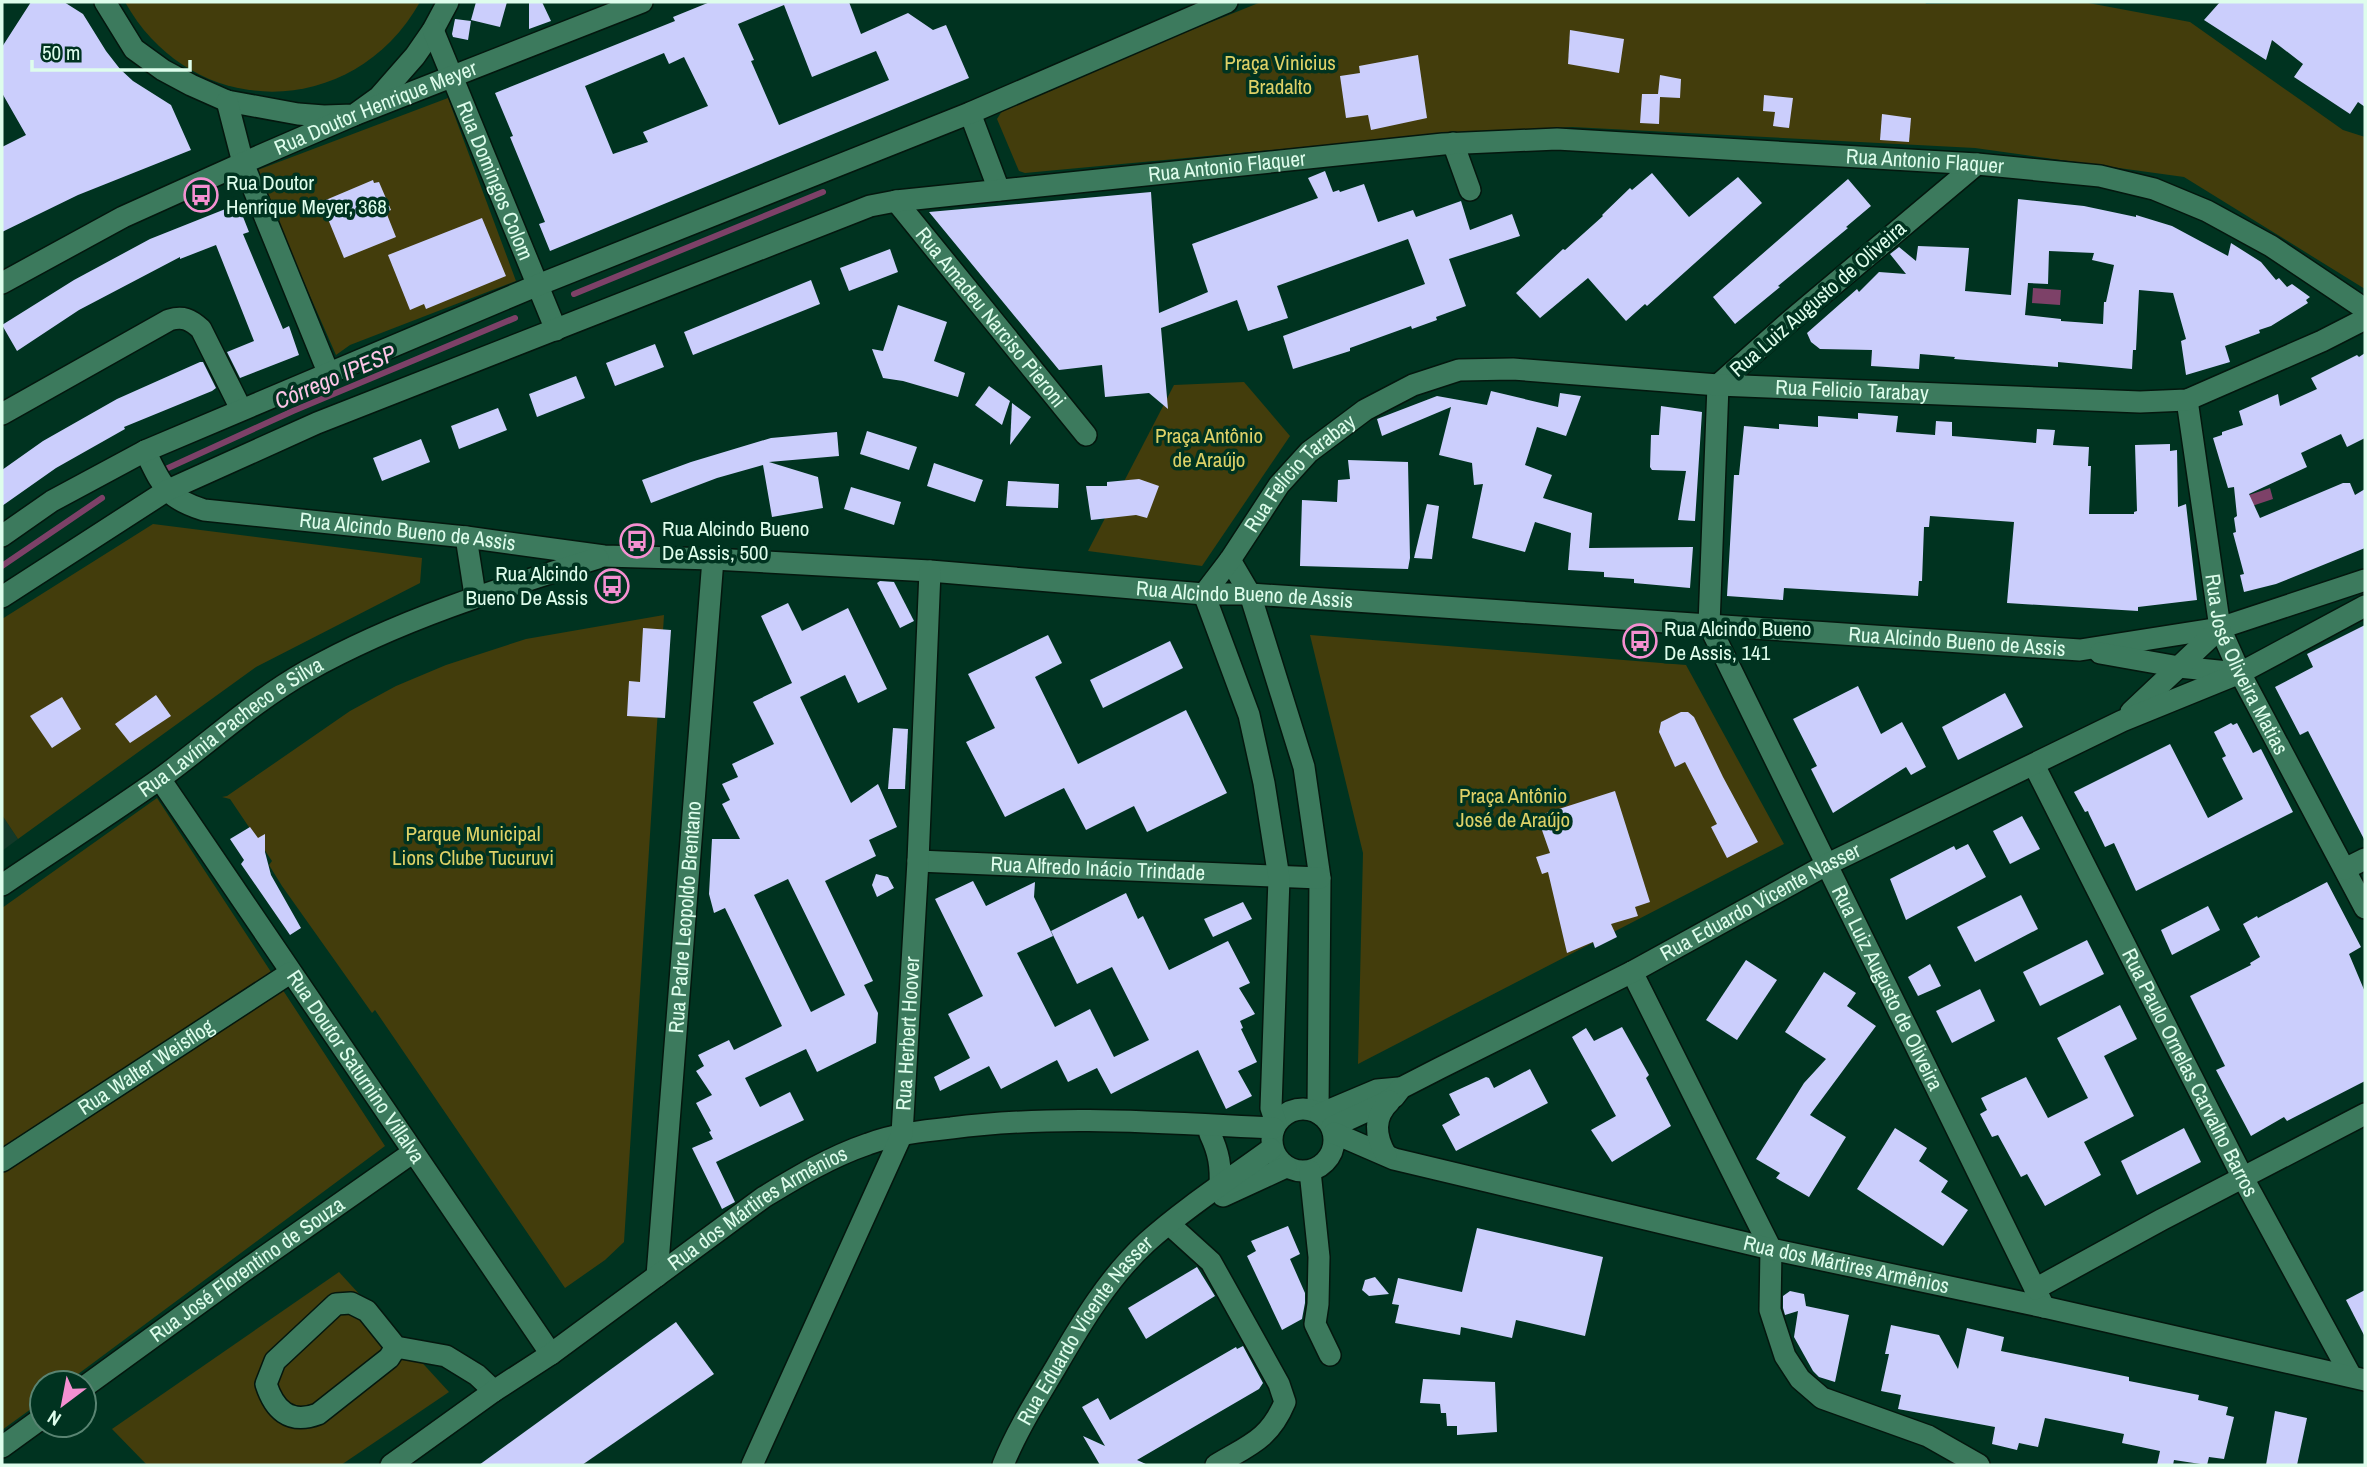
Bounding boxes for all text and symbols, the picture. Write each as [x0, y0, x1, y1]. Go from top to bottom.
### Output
scale bar [32, 28, 189, 72]
text: 50 m [42, 38, 80, 67]
park label: Praça Vinicius Bradalto [1224, 48, 1336, 101]
street label: Rua Doutor Henrique Meyer [270, 53, 481, 162]
street label: Rua Domingos Colom [450, 97, 541, 265]
street label: Rua Antonio Flaquer [1845, 141, 2005, 181]
street label: Rua Antonio Flaquer [1147, 143, 1307, 189]
place label: Rua Doutor Henrique Meyer, 368 [226, 168, 387, 221]
bus stop icon: Rua Doutor Henrique Meyer, 368 [182, 176, 220, 214]
street label: Rua Luiz Augusto de Oliveira [1723, 214, 1912, 383]
street label: Rua Amadeu Narciso Pieroni [909, 221, 1073, 413]
water label: Córrego IPESP [269, 337, 401, 416]
street label: Rua Felicio Tarabay [1775, 372, 1930, 407]
street label: Rua Felicio Tarabay [1237, 407, 1362, 538]
park label: Praça Antônio de Araújo [1155, 421, 1263, 474]
street label: Rua Alcindo Bueno de Assis [298, 505, 518, 558]
place label: Rua Alcindo Bueno De Assis, 500 [662, 514, 809, 567]
bus stop icon: Rua Alcindo Bueno De Assis, 500 [618, 522, 656, 560]
place label: Rua Alcindo Bueno De Assis [465, 559, 588, 612]
bus stop icon: Rua Alcindo Bueno De Assis [593, 567, 631, 605]
street label: Rua José Oliveira Matias [2198, 572, 2296, 760]
street label: Rua Alcindo Bueno de Assis [1135, 573, 1354, 615]
place label: Rua Alcindo Bueno De Assis, 141 [1664, 614, 1811, 667]
street label: Rua Alcindo Bueno de Assis [1848, 619, 2067, 663]
bus stop icon: Rua Alcindo Bueno De Assis, 141 [1621, 622, 1659, 660]
street label: Rua Lavínia Pacheco e Silva [132, 650, 328, 804]
park label: Praça Antônio José de Araújo [1456, 781, 1570, 834]
street label: Rua Padre Leopoldo Brentano [661, 800, 708, 1034]
park label: Parque Municipal Lions Clube Tucuruvi [392, 819, 554, 872]
street label: Rua Eduardo Vicente Nasser [1655, 835, 1865, 968]
street label: Rua Alfredo Inácio Trindade [990, 849, 1206, 887]
street label: Rua Luiz Augusto de Oliveira [1825, 880, 1951, 1096]
street label: Rua Paulo Ornelas Carvalho Barros [2115, 943, 2266, 1202]
street label: Rua Herbert Hoover [888, 955, 926, 1111]
street label: Rua Doutor Saturnino Villalva [280, 964, 432, 1169]
street label: Rua Walter Weisflog [72, 1011, 220, 1122]
street label: Rua dos Mártires Armênios [662, 1139, 852, 1277]
street label: Rua José Florentino de Souza [144, 1190, 350, 1349]
street label: Rua dos Mártires Armênios [1741, 1228, 1952, 1300]
street label: Rua Eduardo Vicente Nasser [1010, 1229, 1159, 1430]
north arrow [28, 1369, 98, 1439]
text: N [42, 1404, 66, 1432]

